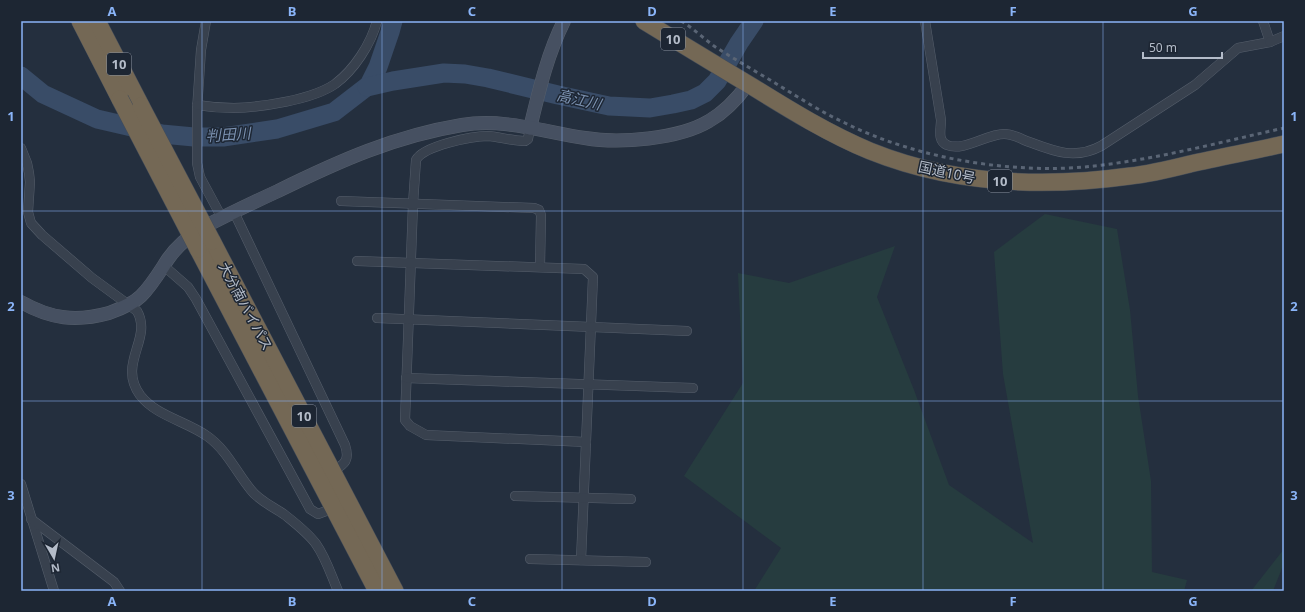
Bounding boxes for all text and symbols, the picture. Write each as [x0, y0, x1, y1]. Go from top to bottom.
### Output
text: A [108, 2, 117, 20]
text: B [288, 2, 296, 20]
text: C [468, 2, 476, 20]
text: D [647, 2, 657, 20]
text: E [829, 2, 837, 20]
text: F [1009, 2, 1017, 20]
text: G [1188, 2, 1198, 20]
road number: 10 [661, 28, 685, 50]
scale bar [1143, 34, 1222, 60]
text: 50 m [1149, 39, 1177, 56]
road number: 10 [107, 53, 131, 75]
water label: 高江川 [555, 84, 605, 114]
text: 1 [7, 107, 15, 125]
text: 1 [1290, 107, 1298, 125]
water label: 判田川 [205, 122, 253, 146]
street label: 国道10号 [917, 157, 977, 187]
road number: 10 [988, 170, 1012, 192]
street label: 大分南バイパス [215, 258, 277, 354]
text: 2 [7, 297, 15, 315]
text: 2 [1290, 297, 1298, 315]
road number: 10 [292, 405, 316, 427]
text: 3 [7, 486, 15, 504]
text: 3 [1290, 486, 1298, 504]
north arrow [34, 538, 74, 578]
text: N [50, 560, 61, 576]
text: A [108, 592, 117, 610]
text: B [288, 592, 296, 610]
text: C [468, 592, 476, 610]
text: D [647, 592, 657, 610]
text: E [829, 592, 837, 610]
text: F [1009, 592, 1017, 610]
text: G [1188, 592, 1198, 610]

